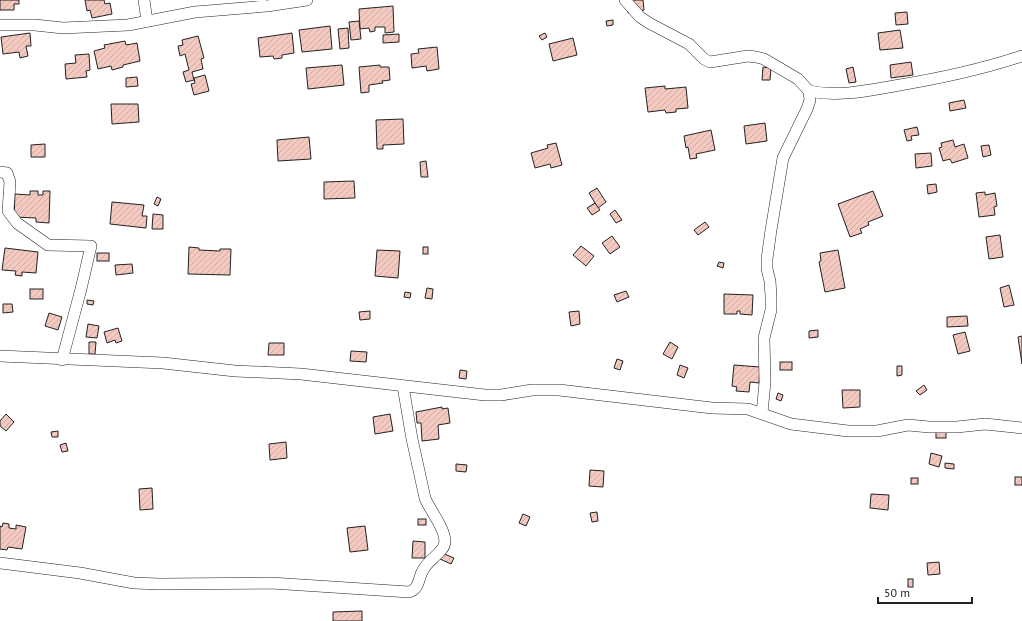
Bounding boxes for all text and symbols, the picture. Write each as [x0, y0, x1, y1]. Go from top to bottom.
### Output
scale bar [878, 579, 972, 605]
text: 50 m [884, 585, 910, 600]

